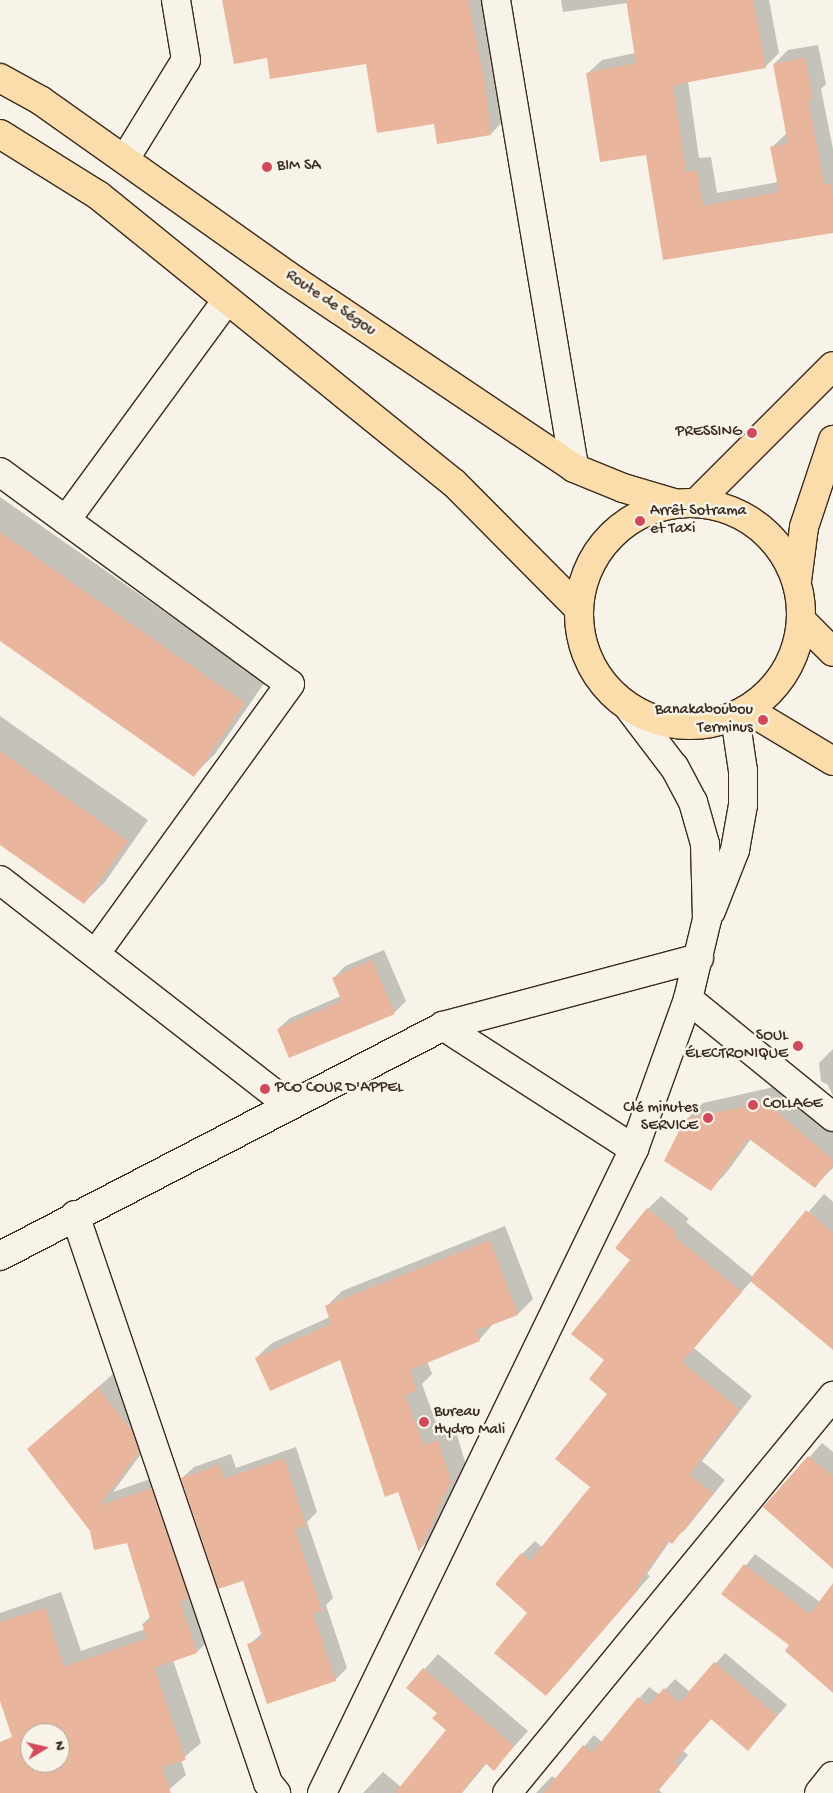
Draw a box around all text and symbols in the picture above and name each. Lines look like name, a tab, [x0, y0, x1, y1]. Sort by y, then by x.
place label: BIM SA	[277, 157, 321, 177]
marker: BIM SA	[261, 161, 273, 173]
street label: Route de Ségou	[281, 267, 379, 341]
place label: PRESSING	[676, 423, 742, 443]
marker: PRESSING	[746, 427, 758, 439]
place label: Arrêt Sotrama et Taxi	[650, 502, 746, 540]
marker: Arrêt Sotrama et Taxi	[634, 515, 646, 527]
place label: Banakaboubou Terminus	[655, 701, 753, 739]
marker: Banakaboubou Terminus	[757, 714, 769, 726]
place label: SOUL ÉLECTRONIQUE	[685, 1027, 788, 1065]
marker: SOUL ÉLECTRONIQUE	[792, 1040, 804, 1052]
place label: PCO COUR D'APPEL	[275, 1079, 403, 1099]
marker: PCO COUR D'APPEL	[259, 1083, 271, 1095]
place label: COLLAGE	[763, 1095, 823, 1115]
place label: Clé minutes SERVICE	[623, 1099, 698, 1137]
marker: COLLAGE	[747, 1099, 759, 1111]
marker: Clé minutes SERVICE	[702, 1112, 714, 1124]
place label: Bureau Hydro Mali	[434, 1403, 505, 1441]
marker: Bureau Hydro Mali	[418, 1416, 430, 1428]
north arrow	[20, 1723, 70, 1773]
text: N	[50, 1740, 68, 1752]

